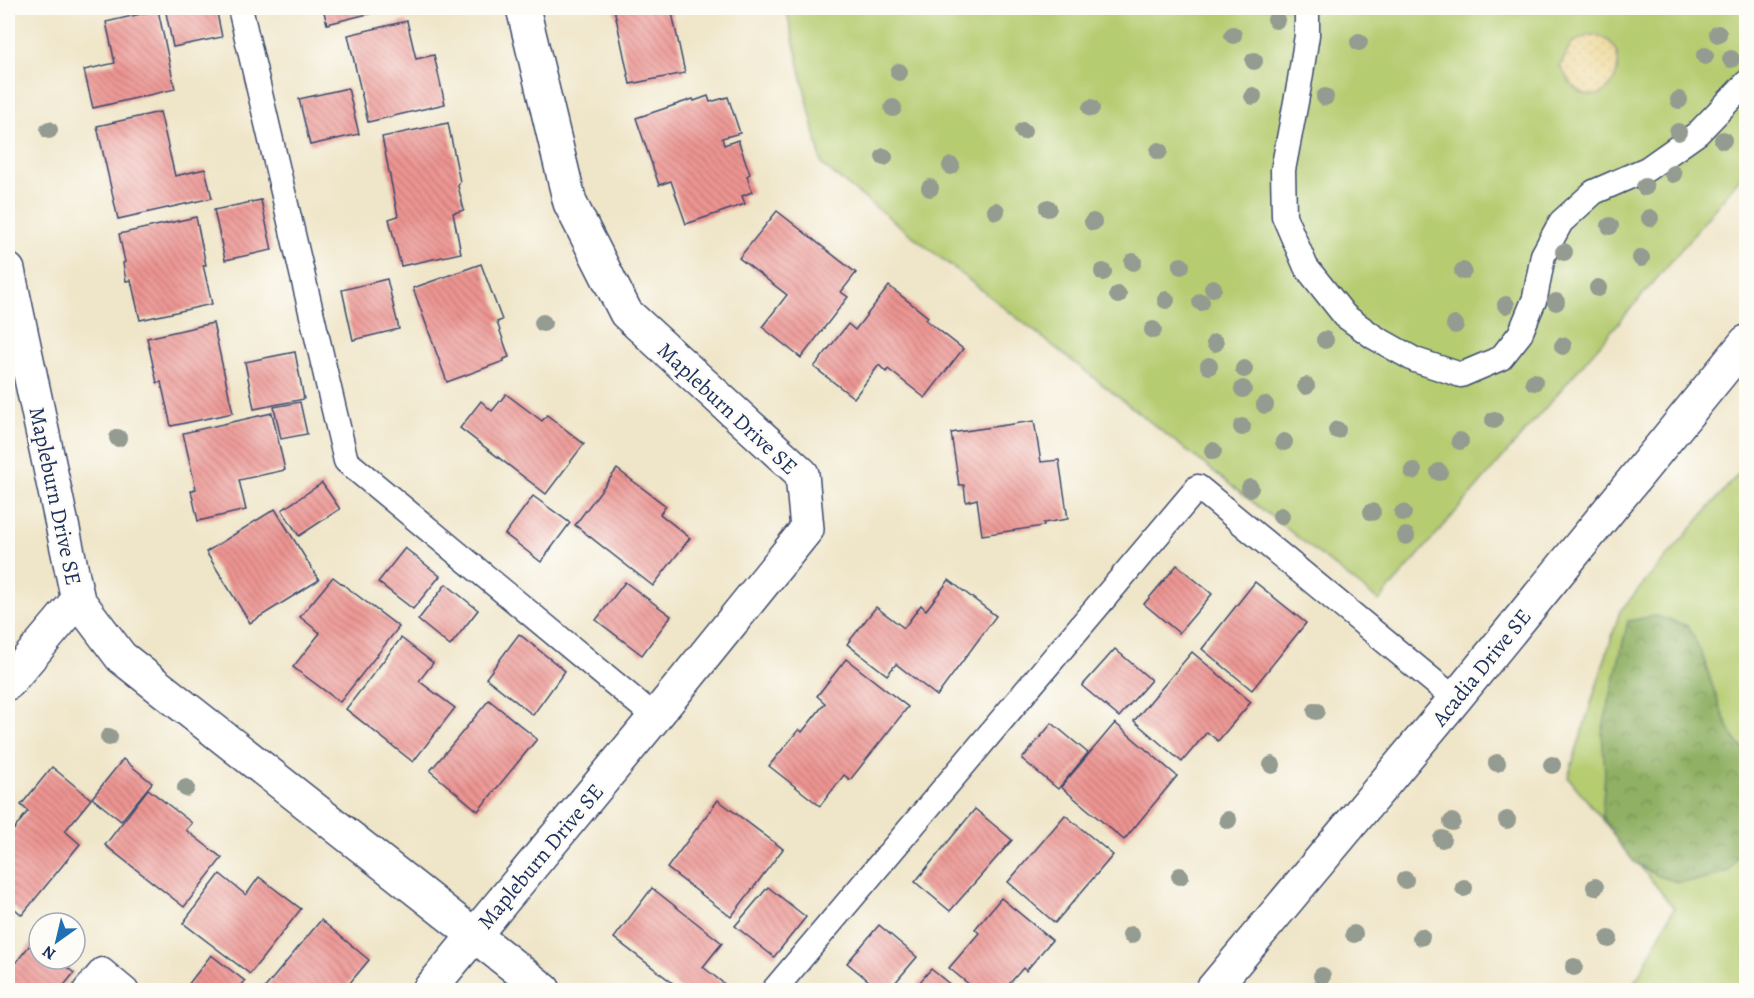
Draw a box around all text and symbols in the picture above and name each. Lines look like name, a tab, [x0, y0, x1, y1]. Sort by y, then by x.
street label: Mapleburn Drive SE	[651, 336, 804, 482]
street label: Mapleburn Drive SE	[21, 404, 89, 588]
street label: Acadia Drive SE	[1425, 603, 1538, 733]
street label: Mapleburn Drive SE	[471, 777, 611, 936]
north arrow	[27, 911, 87, 971]
text: N	[38, 940, 60, 965]

